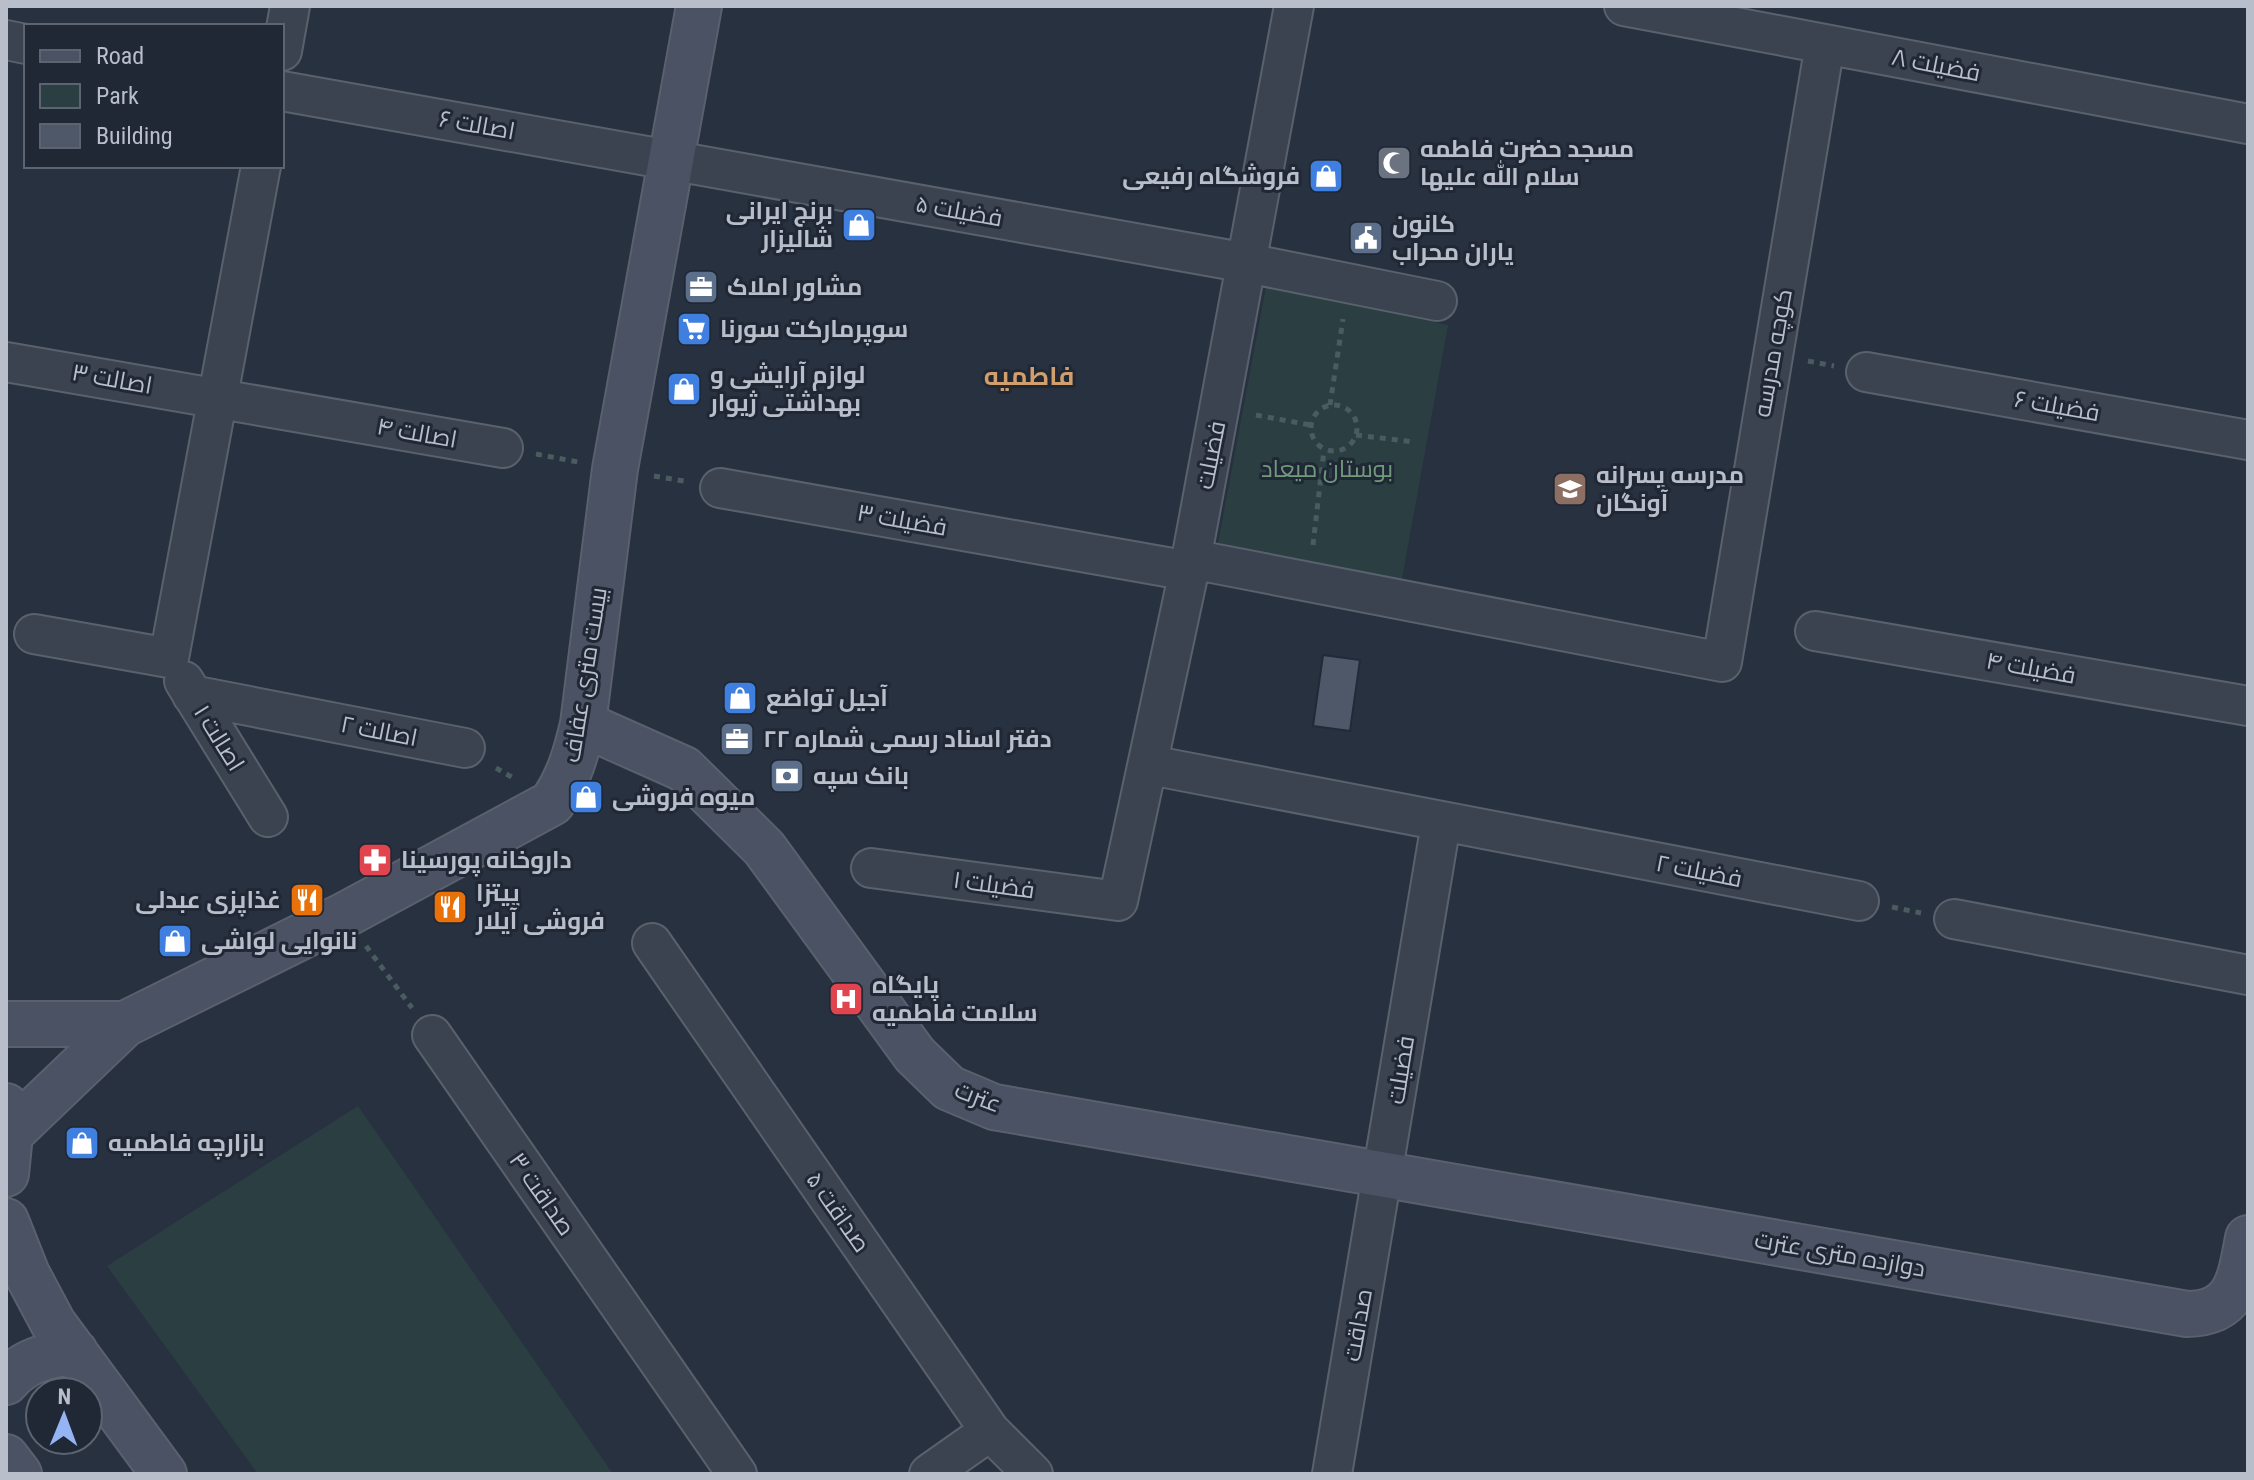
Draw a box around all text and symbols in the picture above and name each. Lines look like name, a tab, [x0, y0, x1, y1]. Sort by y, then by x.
legend	[24, 24, 284, 168]
text: Road	[96, 42, 144, 70]
street label: فضیلت ۸	[1889, 43, 1983, 87]
text: Park	[96, 82, 139, 110]
street label: اصالت ۶	[437, 105, 517, 145]
text: Building	[96, 122, 173, 150]
place label: مسجد حضرت فاطمه سلام الله علیها	[1420, 135, 1634, 193]
mosque icon: مسجد حضرت فاطمه سلام الله علیها	[1375, 144, 1413, 182]
shop icon: فروشگاه رفیعی	[1307, 157, 1345, 195]
place label: فروشگاه رفیعی	[1122, 162, 1300, 190]
street label: فضیلت ۵	[913, 190, 1005, 232]
place label: برنج ایرانی شالیزار	[726, 197, 833, 253]
shop icon: برنج ایرانی شالیزار	[840, 206, 878, 244]
place label: کانون یاران محراب	[1392, 210, 1514, 266]
public building icon: کانون یاران محراب	[1347, 219, 1385, 257]
office icon: مشاور املاک	[682, 268, 720, 306]
place label: مشاور املاک	[727, 273, 862, 301]
street label: کوچه مدرسه	[1748, 287, 1800, 420]
supermarket icon: سوپرمارکت سورنا	[675, 310, 713, 348]
place label: سوپرمارکت سورنا	[720, 315, 908, 346]
street label: اصالت ۳	[70, 358, 154, 400]
place label: لوازم آرایشی و بهداشتی ژیوار	[709, 361, 865, 417]
district label: فاطمیه	[984, 361, 1074, 391]
shop icon: لوازم آرایشی و بهداشتی ژیوار	[665, 370, 703, 408]
street label: فضیلت ۶	[2012, 385, 2102, 427]
street label: اصالت ۴	[375, 412, 459, 454]
street label: فضیلت	[1191, 418, 1231, 492]
park label: بوستان میعاد	[1261, 455, 1393, 483]
place label: مدرسه پسرانه آونگان	[1596, 461, 1744, 517]
school or university icon: مدرسه پسرانه آونگان	[1551, 470, 1589, 508]
street label: فضیلت ۳	[855, 498, 949, 542]
street label: بیست متری عفاف	[557, 585, 613, 765]
street label: فضیلت ۴	[1984, 646, 2078, 690]
shop icon: آجیل تواضع	[721, 679, 759, 717]
place label: آجیل تواضع	[766, 684, 888, 714]
street label: اصالت ۱	[188, 700, 250, 776]
street label: اصالت ۲	[338, 710, 420, 752]
office icon: دفتر اسناد رسمی شماره ۲۲	[718, 720, 756, 758]
place label: دفتر اسناد رسمی شماره ۲۲	[763, 725, 1052, 753]
bank icon: بانک سپه	[768, 757, 806, 795]
place label: بانک سپه	[813, 762, 909, 792]
shop icon: میوه فروشی	[567, 778, 605, 816]
place label: میوه فروشی	[612, 783, 755, 811]
pharmacy icon: داروخانه پورسینا	[356, 841, 394, 879]
place label: داروخانه پورسینا	[401, 846, 572, 877]
street label: فضیلت ۲	[1654, 849, 1744, 893]
street label: فضیلت ۱	[951, 865, 1037, 905]
place label: پیتزا فروشی آیلار	[475, 879, 605, 935]
restaurant icon: غذاپزی عبدلی	[288, 881, 326, 919]
place label: غذاپزی عبدلی	[135, 886, 281, 917]
restaurant icon: پیتزا فروشی آیلار	[431, 888, 469, 926]
shop icon: نانوایی لواشی	[156, 922, 194, 960]
place label: نانوایی لواشی	[201, 927, 357, 955]
place label: پایگاه سلامت فاطمیه	[872, 971, 1037, 1027]
hospital icon: پایگاه سلامت فاطمیه	[827, 980, 865, 1018]
street label: فضیلت	[1382, 1034, 1420, 1106]
street label: عترت	[951, 1075, 1005, 1119]
shop icon: بازارچه فاطمیه	[63, 1124, 101, 1162]
place label: بازارچه فاطمیه	[108, 1129, 265, 1160]
street label: صداقت ۳	[503, 1147, 581, 1241]
street label: صداقت ۵	[800, 1166, 876, 1258]
street label: دوازده متری عترت	[1753, 1225, 1927, 1283]
street label: صداقت	[1338, 1287, 1378, 1363]
north arrow	[24, 1376, 104, 1456]
text: N	[57, 1384, 71, 1409]

